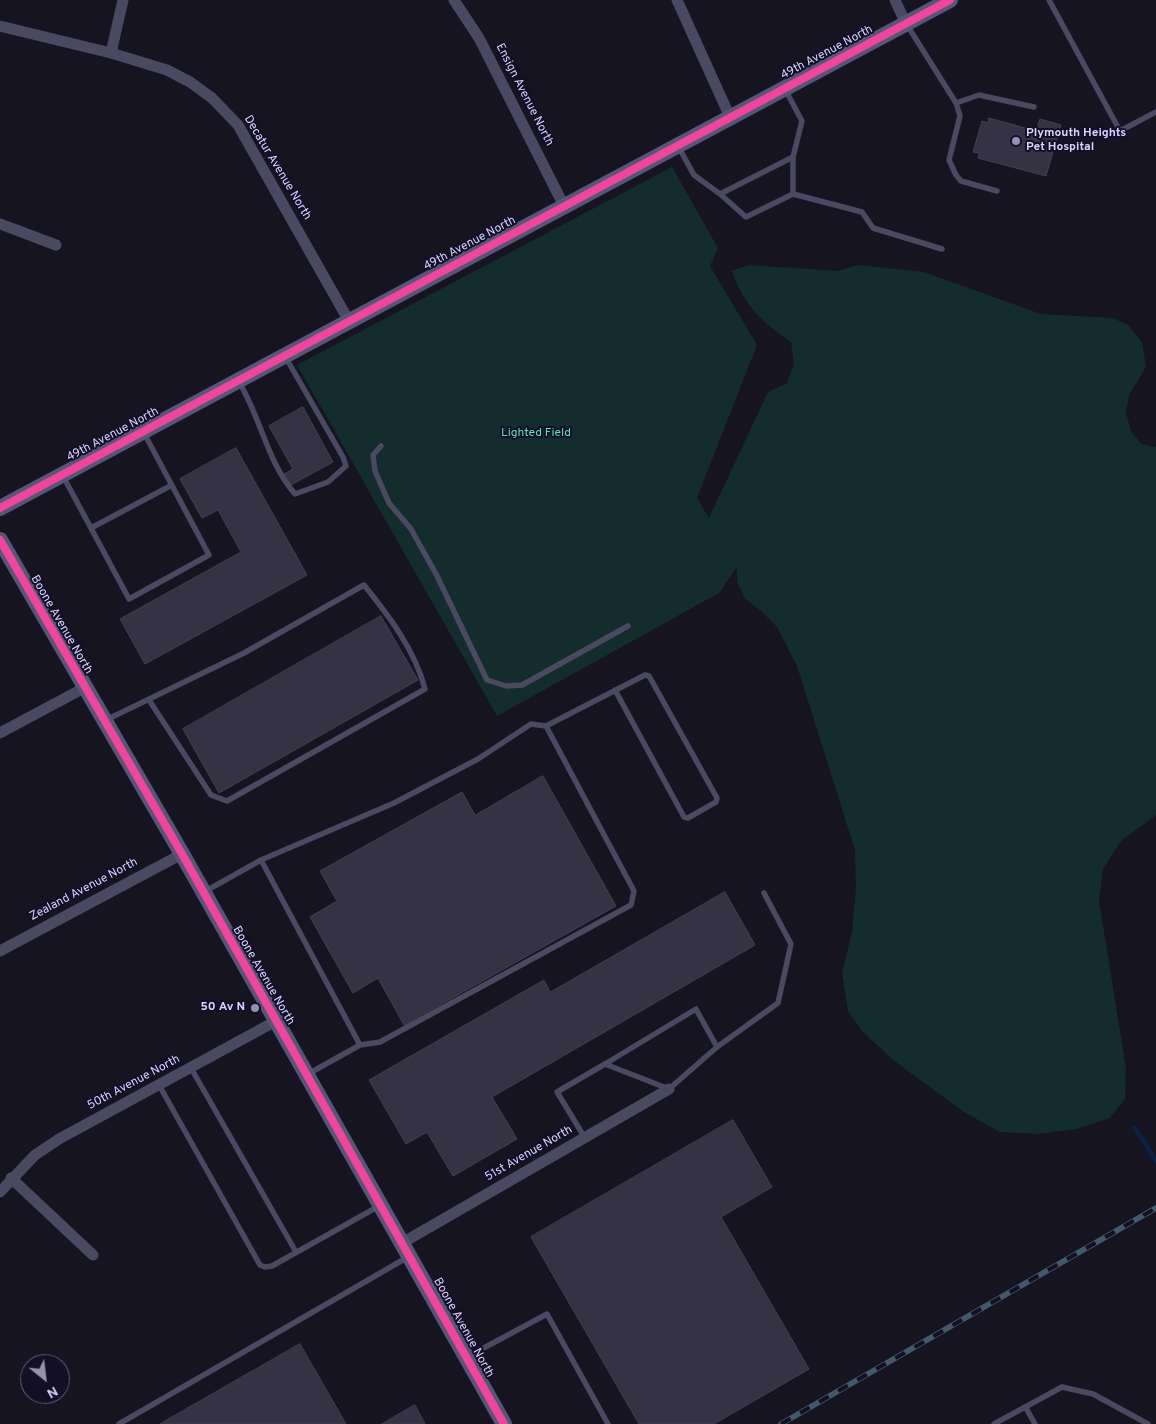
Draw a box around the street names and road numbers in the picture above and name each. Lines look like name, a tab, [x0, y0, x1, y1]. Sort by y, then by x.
street label: 49th Avenue North	[778, 23, 876, 83]
street label: Ensign Avenue North	[492, 41, 556, 149]
street label: Decatur Avenue North	[240, 113, 314, 223]
street label: 49th Avenue North	[421, 214, 519, 274]
street label: 49th Avenue North	[64, 405, 162, 465]
street label: Boone Avenue North	[27, 573, 95, 677]
street label: Zealand Avenue North	[27, 855, 141, 925]
street label: Boone Avenue North	[229, 924, 297, 1028]
street label: 50th Avenue North	[85, 1052, 183, 1114]
street label: 51st Avenue North	[483, 1123, 575, 1185]
street label: Boone Avenue North	[430, 1276, 496, 1380]

